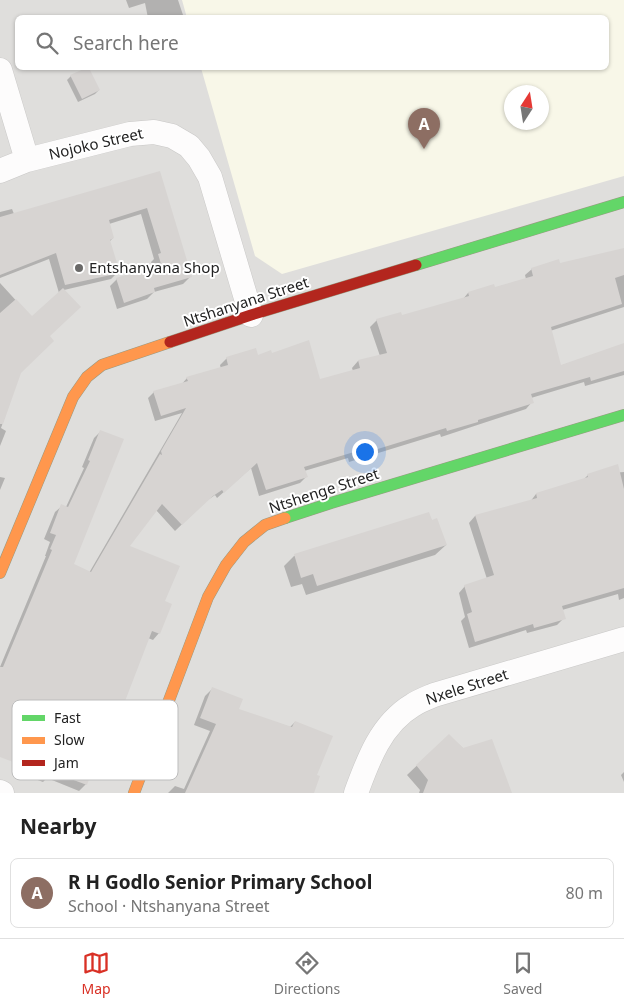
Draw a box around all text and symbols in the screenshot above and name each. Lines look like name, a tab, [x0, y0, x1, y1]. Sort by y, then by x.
search box	[15, 15, 609, 70]
icon: search	[33, 29, 61, 57]
text: Search here	[73, 30, 179, 56]
north arrow	[504, 85, 549, 130]
pin: A	[408, 108, 440, 149]
street label: Nojoko Street	[47, 122, 145, 164]
place label: Entshanyana Shop	[89, 257, 220, 277]
marker: Entshanyana Shop	[73, 262, 85, 274]
street label: Ntshanyana Street	[181, 271, 311, 331]
your location	[352, 439, 378, 465]
street label: Ntshenge Street	[266, 463, 382, 517]
street label: Nxele Street	[423, 663, 511, 709]
legend	[12, 700, 178, 780]
text: Fast	[54, 708, 81, 727]
text: Slow	[54, 730, 85, 749]
text: Jam	[52, 753, 79, 772]
text: Nearby	[20, 812, 96, 840]
text: R H Godlo Senior Primary School	[68, 869, 372, 895]
text: A	[31, 882, 43, 904]
text: 80 m	[566, 882, 603, 904]
text: School · Ntshanyana Street	[68, 895, 270, 917]
tab: Map	[82, 949, 111, 998]
tab: Directions	[274, 949, 340, 998]
tab: Saved	[503, 949, 542, 998]

